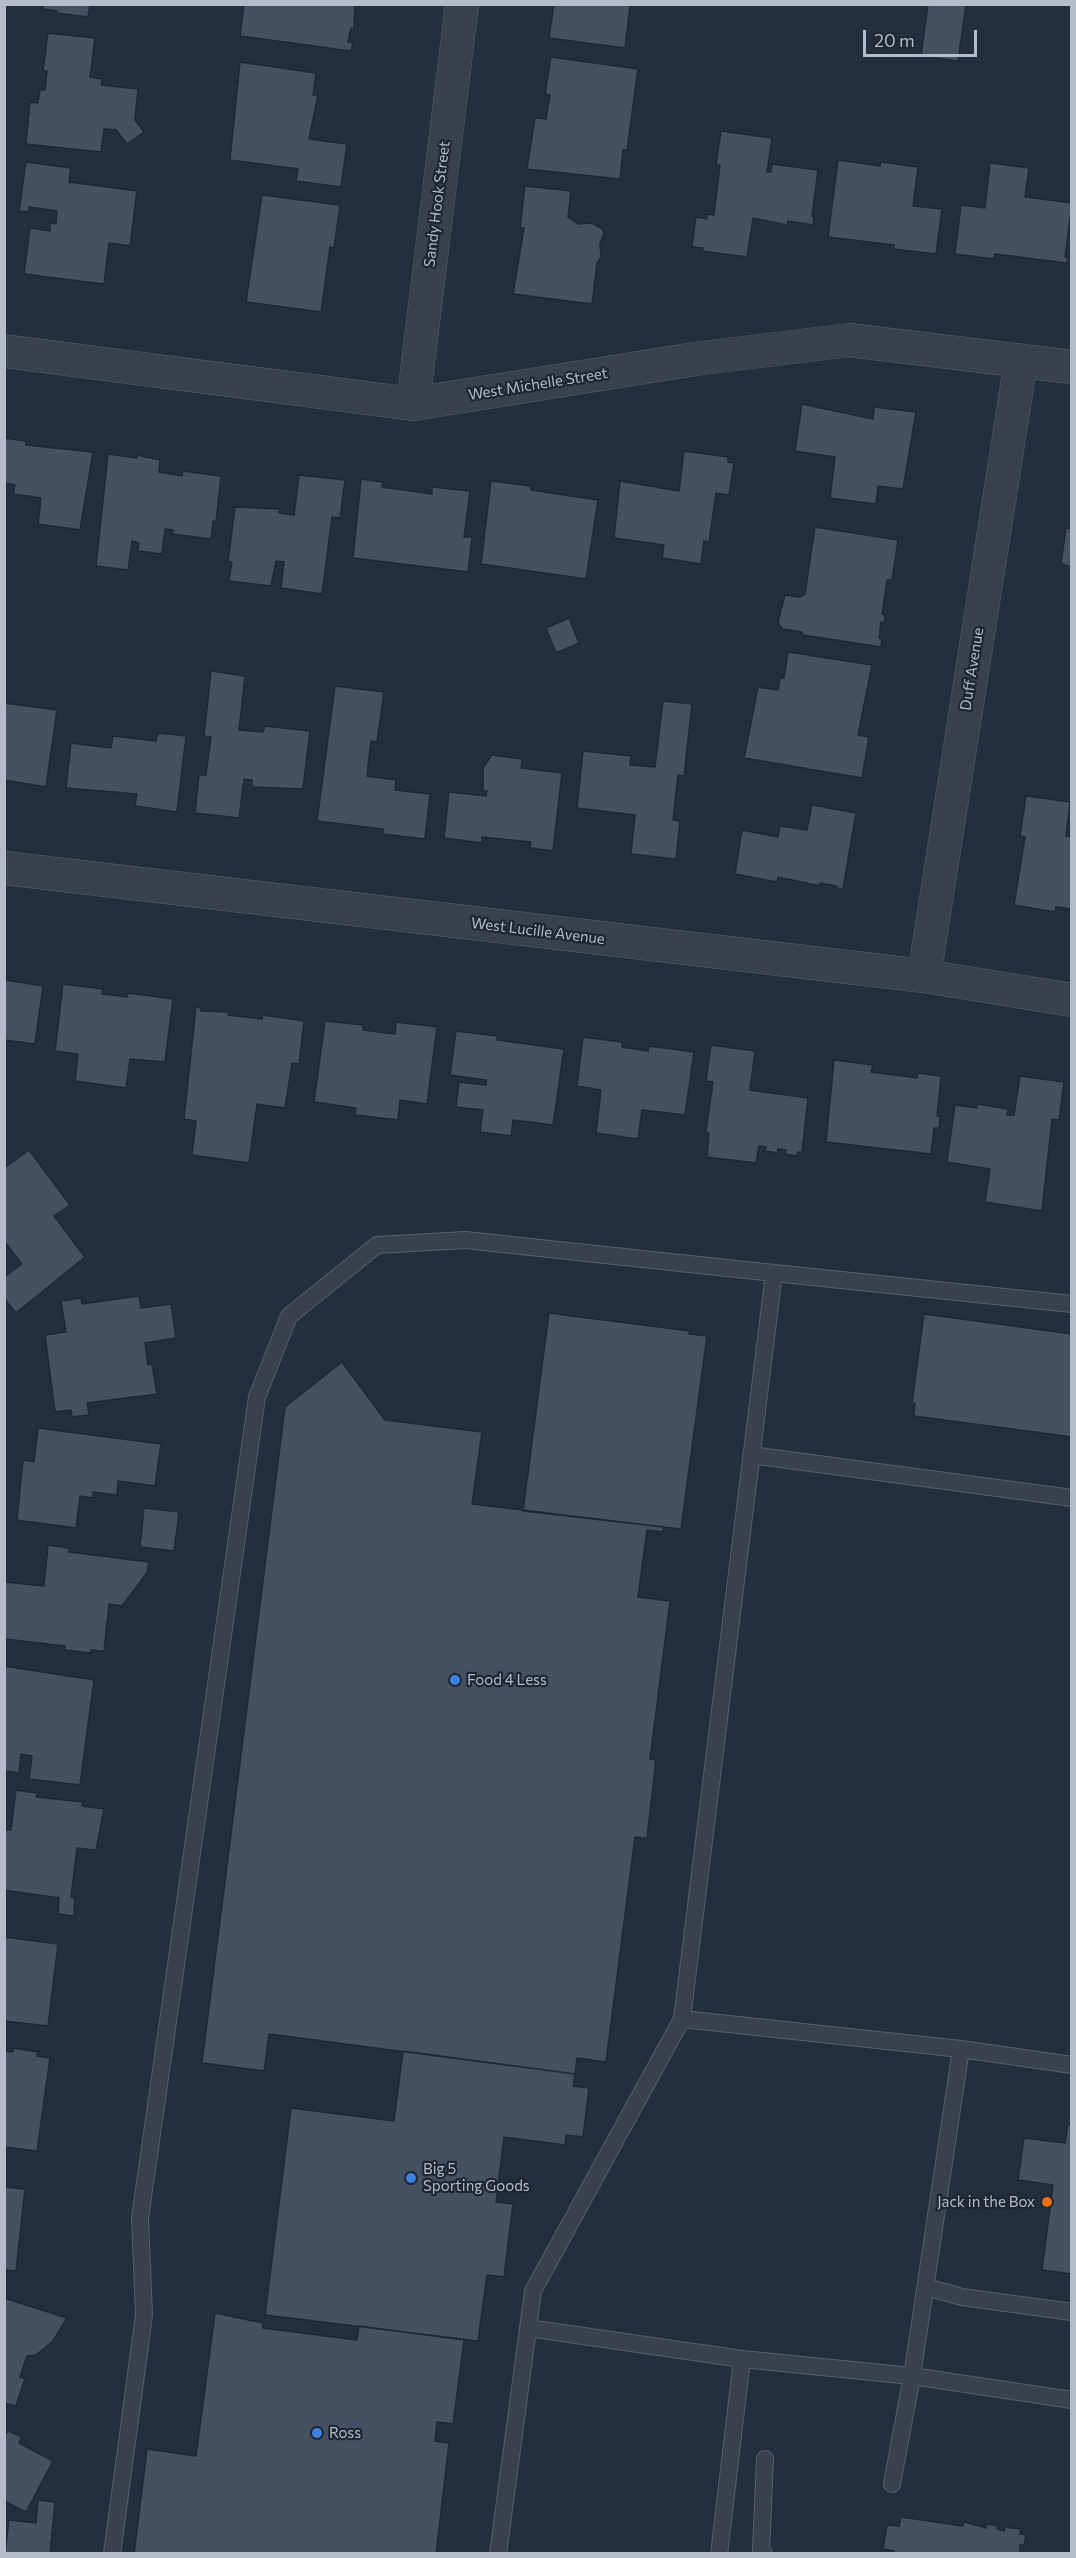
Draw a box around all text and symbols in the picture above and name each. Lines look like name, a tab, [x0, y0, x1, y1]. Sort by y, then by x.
scale bar	[866, 18, 980, 56]
text: 20 m	[874, 29, 915, 51]
street label: Sandy Hook Street	[420, 140, 454, 268]
street label: West Michelle Street	[467, 364, 609, 404]
street label: Duff Avenue	[957, 626, 987, 712]
street label: West Lucille Avenue	[470, 914, 606, 948]
place label: Food 4 Less	[467, 1671, 547, 1689]
marker: Food 4 Less	[448, 1673, 462, 1687]
place label: Big 5 Sporting Goods	[423, 2160, 530, 2195]
marker: Big 5 Sporting Goods	[404, 2171, 418, 2185]
place label: Jack in the Box	[937, 2193, 1035, 2211]
marker: Jack in the Box	[1040, 2195, 1054, 2209]
place label: Ross	[329, 2424, 361, 2442]
marker: Ross	[310, 2426, 324, 2440]

